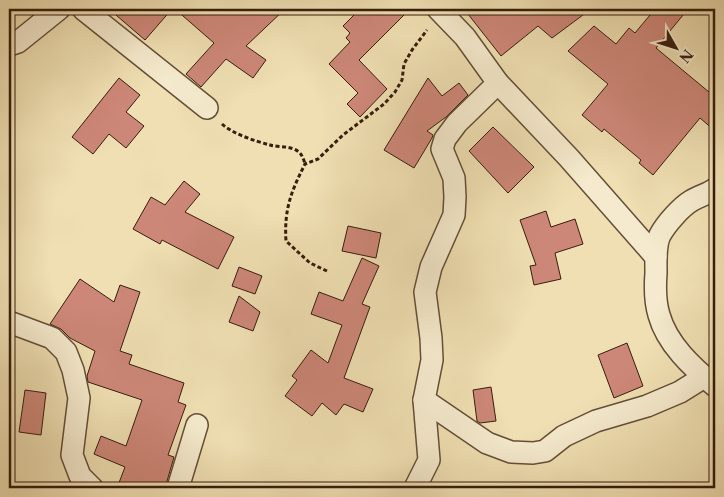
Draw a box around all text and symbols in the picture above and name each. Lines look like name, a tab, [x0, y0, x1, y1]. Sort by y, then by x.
north arrow	[652, 22, 702, 72]
text: N	[675, 46, 697, 67]

